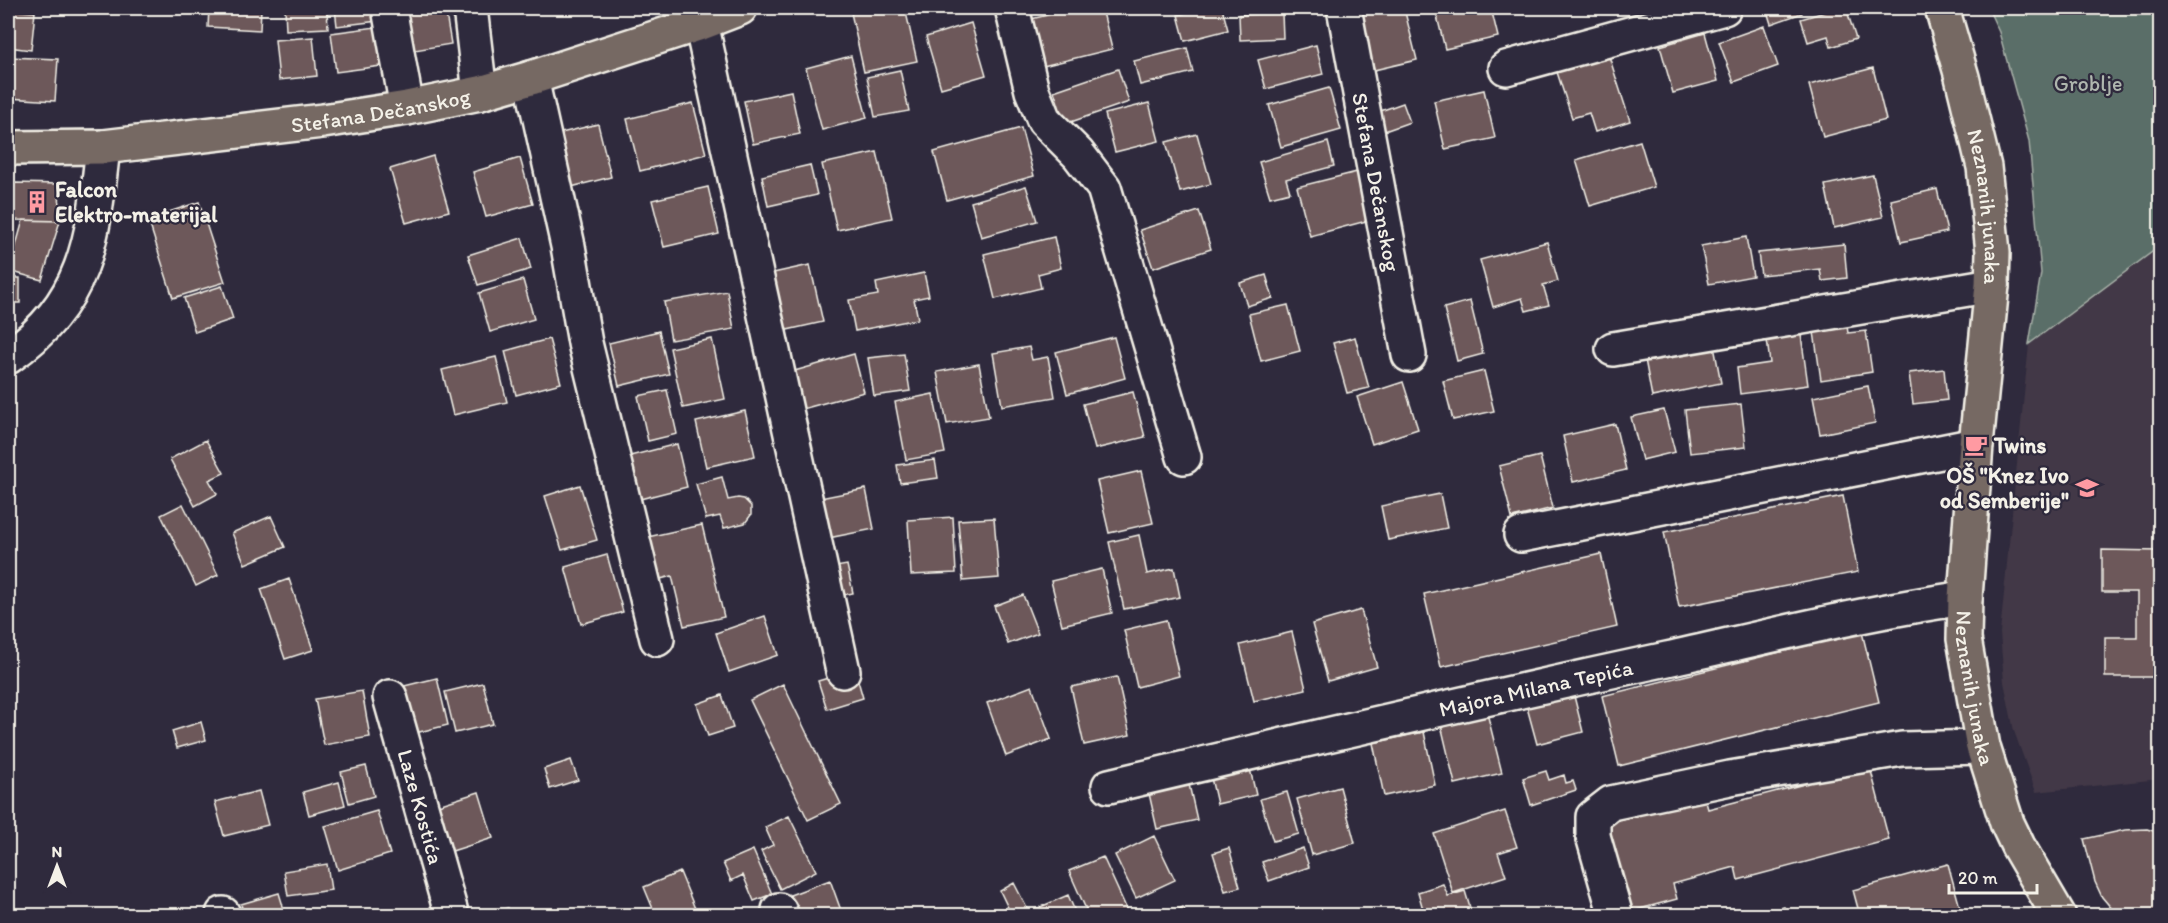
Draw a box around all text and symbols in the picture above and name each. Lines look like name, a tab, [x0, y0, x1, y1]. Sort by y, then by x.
park label: Groblje	[2054, 70, 2122, 97]
street label: Stefana Dečanskog	[289, 82, 473, 138]
street label: Stefana Dečanskog	[1347, 90, 1407, 274]
street label: Neznanih junaka	[1962, 126, 2007, 285]
place label: Falcon Elektro-materijal	[55, 176, 218, 228]
building icon: Falcon Elektro-materijal	[24, 189, 50, 215]
cafe icon: Twins	[1963, 432, 1989, 458]
place label: Twins	[1993, 432, 2047, 459]
place label: OŠ "Knez Ivo od Semberije"	[1940, 462, 2069, 514]
school or university icon: OŠ "Knez Ivo od Semberije"	[2074, 475, 2100, 501]
street label: Neznanih junaka	[1950, 610, 2002, 769]
street label: Majora Milana Tepića	[1436, 653, 1636, 722]
street label: Laze Kostića	[392, 746, 450, 867]
north arrow	[27, 836, 87, 896]
text: N	[52, 842, 62, 861]
scale bar	[1949, 857, 2038, 895]
text: 20 m	[1958, 867, 1998, 889]

